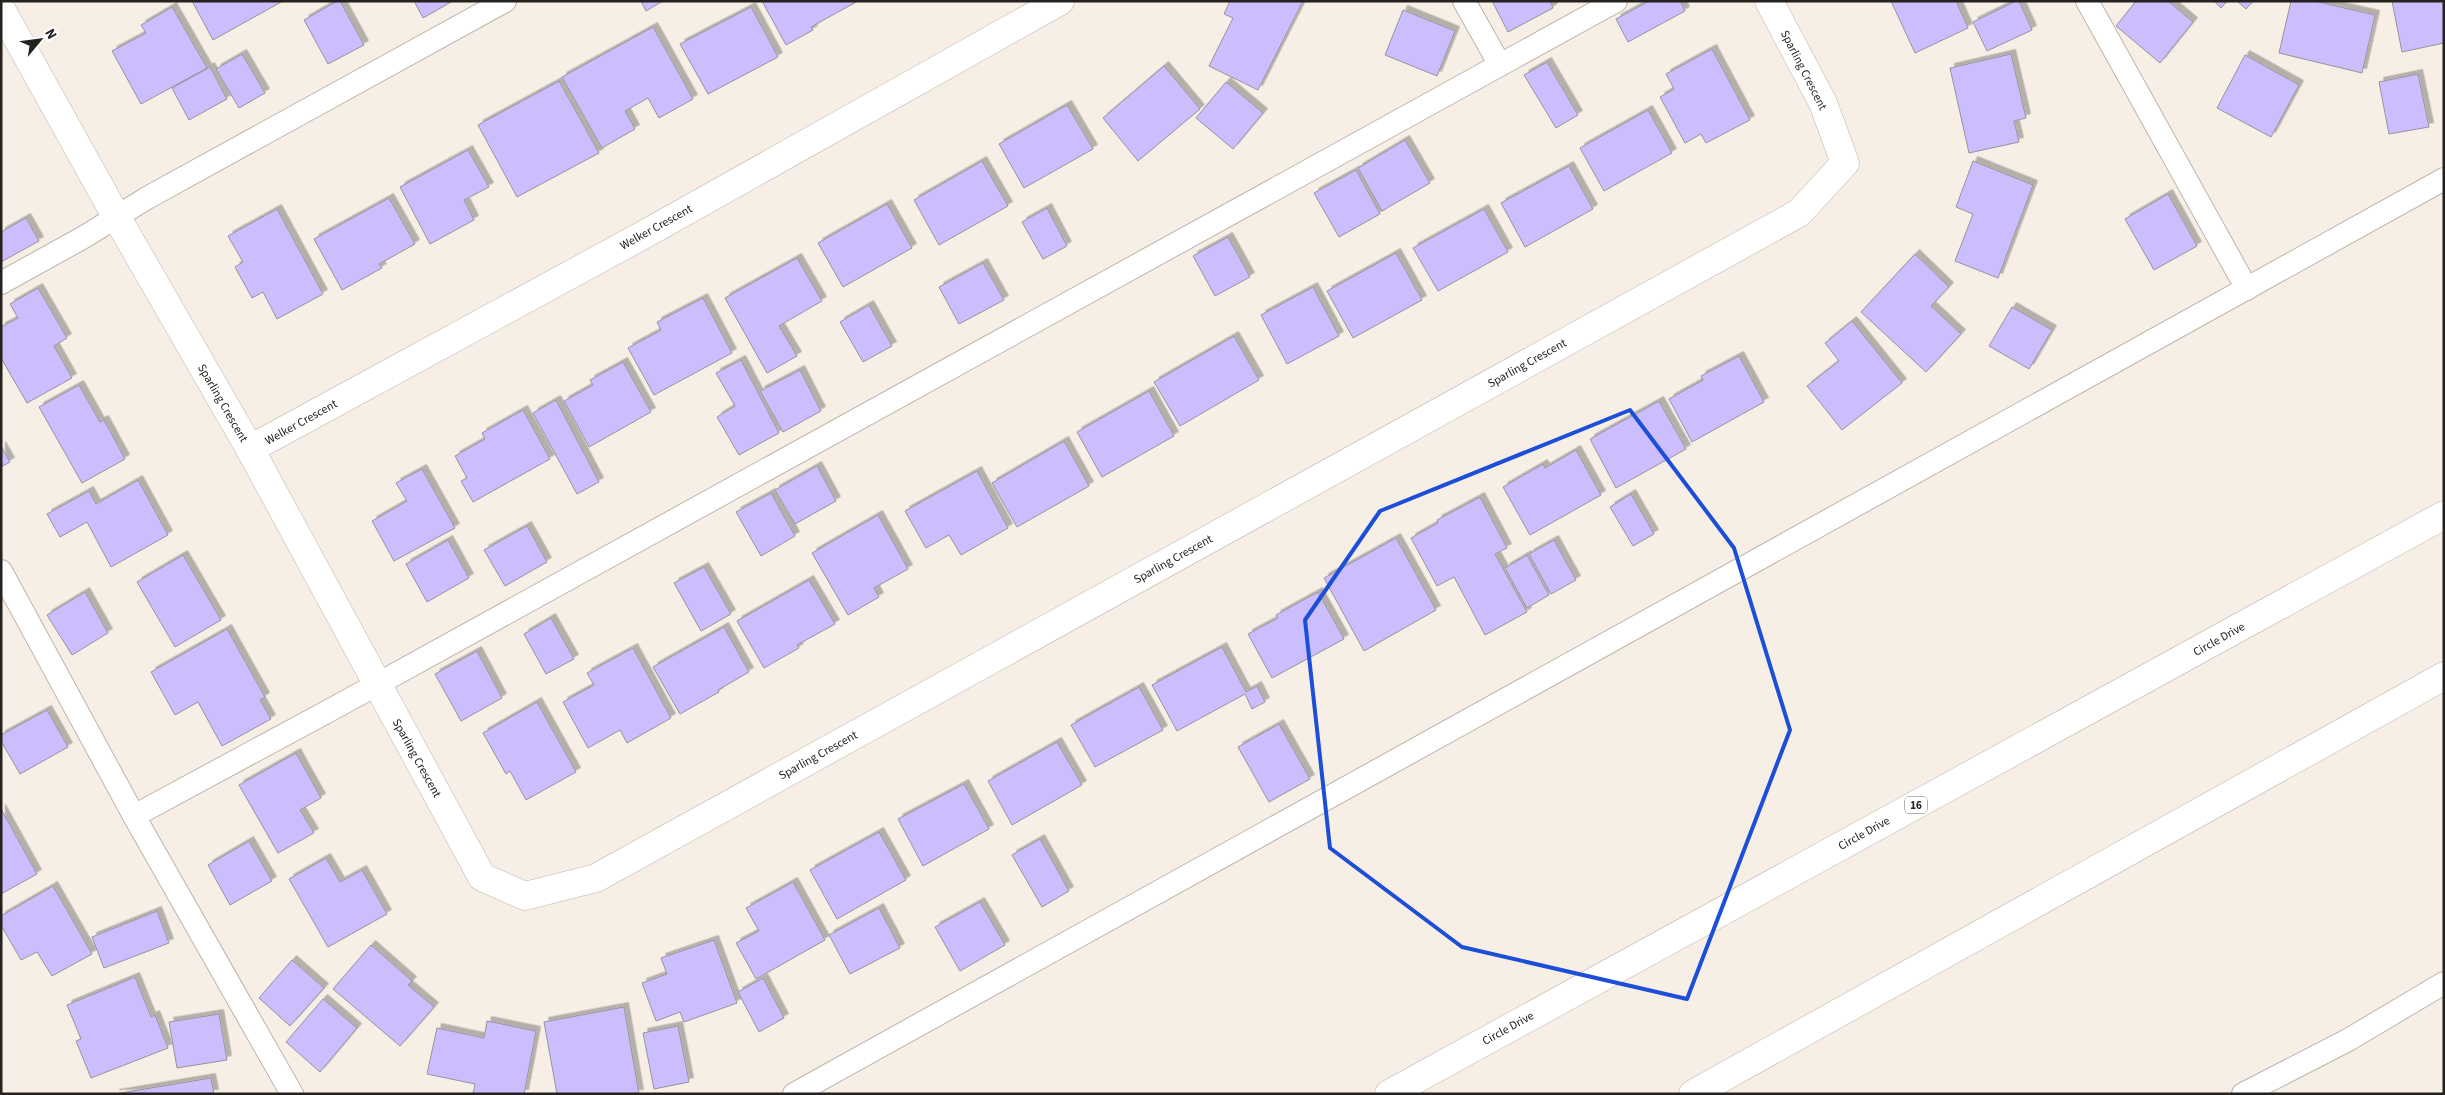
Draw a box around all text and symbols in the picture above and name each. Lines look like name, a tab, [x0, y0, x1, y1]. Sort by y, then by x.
north arrow	[15, 15, 65, 65]
text: N	[39, 25, 61, 43]
street label: Sparling Crescent	[1776, 27, 1831, 113]
street label: Welker Crescent	[617, 201, 696, 254]
street label: Sparling Crescent	[1485, 335, 1570, 392]
street label: Sparling Crescent	[193, 361, 252, 446]
street label: Welker Crescent	[262, 396, 341, 449]
street label: Sparling Crescent	[1131, 531, 1216, 588]
street label: Circle Drive	[2190, 618, 2248, 661]
street label: Sparling Crescent	[388, 716, 445, 801]
street label: Sparling Crescent	[776, 727, 861, 784]
road number: 16	[1905, 796, 1927, 814]
street label: Circle Drive	[1835, 812, 1893, 855]
street label: Circle Drive	[1479, 1007, 1537, 1050]

